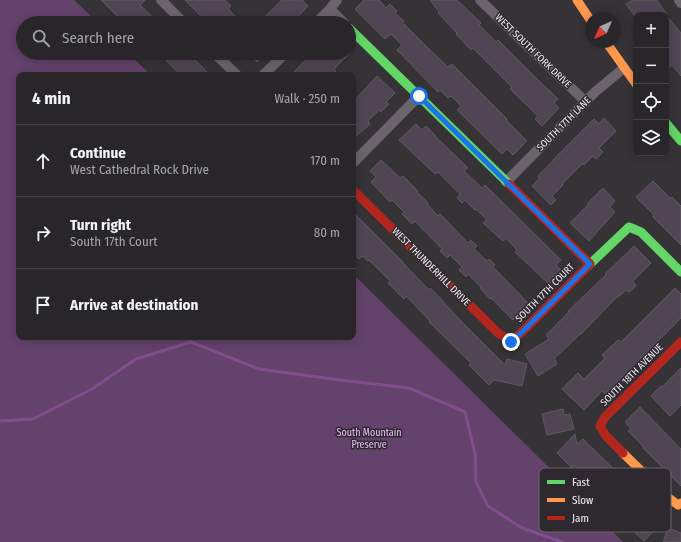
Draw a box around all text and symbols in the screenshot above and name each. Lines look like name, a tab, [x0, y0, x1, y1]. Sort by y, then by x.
street label: WEST SOUTH FORK DRIVE	[492, 12, 574, 91]
north arrow	[585, 12, 621, 48]
map controls	[633, 12, 669, 156]
button: +	[633, 12, 669, 48]
search box	[16, 16, 356, 60]
icon: search	[30, 27, 52, 49]
text: Search here	[62, 29, 134, 47]
button: −	[633, 48, 669, 84]
button: locate	[633, 84, 669, 120]
route start	[410, 87, 428, 105]
text: 4 min	[32, 88, 71, 109]
text: Walk · 250 m	[275, 91, 340, 106]
street label: SOUTH 17TH LANE	[534, 94, 594, 154]
button: layers	[633, 120, 669, 156]
text: Continue	[70, 144, 126, 162]
icon: ahead	[32, 150, 54, 172]
text: 170 m	[310, 153, 340, 168]
text: West Cathedral Rock Drive	[70, 162, 209, 177]
text: Turn right	[70, 216, 131, 234]
icon: right	[32, 222, 54, 244]
text: 80 m	[314, 225, 340, 240]
street label: WEST THUNDERHILL DRIVE	[389, 225, 473, 309]
text: South 17th Court	[70, 234, 158, 249]
street label: SOUTH 17TH COURT	[513, 261, 577, 325]
icon: arrive	[32, 294, 54, 316]
text: Arrive at destination	[70, 296, 198, 314]
route end	[502, 333, 520, 351]
street label: SOUTH 18TH AVENUE	[598, 341, 666, 409]
park label: South Mountain Preserve	[336, 427, 402, 451]
legend	[539, 468, 671, 532]
text: Fast	[572, 476, 590, 489]
text: Slow	[572, 494, 593, 507]
text: Jam	[572, 512, 589, 525]

